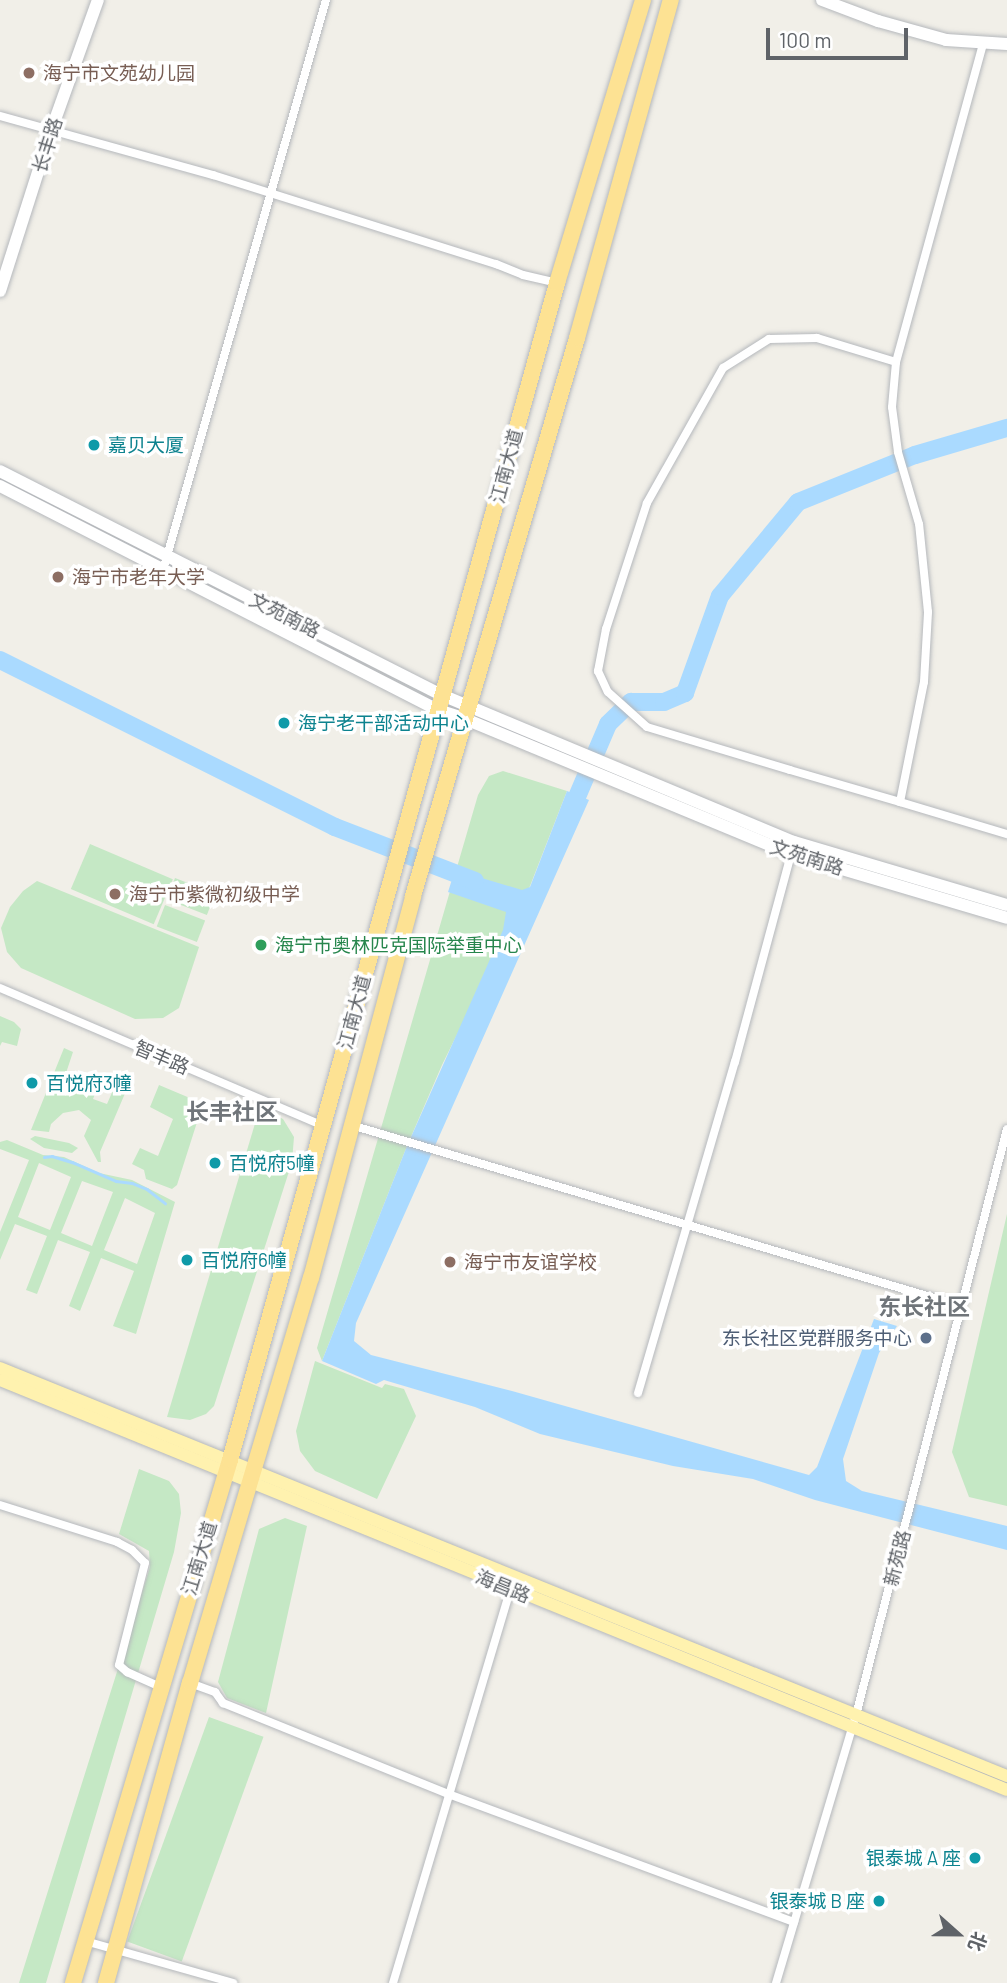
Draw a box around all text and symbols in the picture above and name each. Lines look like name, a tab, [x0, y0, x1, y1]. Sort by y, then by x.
scale bar	[769, 14, 911, 58]
text: 100 m	[779, 27, 832, 52]
place label: 海宁市文苑幼儿园	[43, 62, 195, 84]
marker: 海宁市文苑幼儿园	[21, 65, 37, 81]
street label: 长丰路	[27, 114, 67, 176]
street label: 江南大道	[485, 426, 527, 506]
place label: 嘉贝大厦	[108, 434, 184, 456]
marker: 嘉贝大厦	[86, 437, 102, 453]
place label: 海宁市老年大学	[72, 566, 205, 588]
marker: 海宁市老年大学	[50, 569, 66, 585]
street label: 文苑南路	[246, 588, 324, 642]
place label: 海宁老干部活动中心	[298, 712, 469, 734]
marker: 海宁老干部活动中心	[276, 715, 292, 731]
street label: 文苑南路	[767, 834, 847, 880]
place label: 海宁市紫微初级中学	[129, 883, 300, 905]
marker: 海宁市紫微初级中学	[107, 886, 123, 902]
place label: 海宁市奥林匹克国际举重中心	[275, 934, 522, 956]
marker: 海宁市奥林匹克国际举重中心	[253, 937, 269, 953]
street label: 江南大道	[333, 972, 375, 1052]
street label: 智丰路	[131, 1035, 193, 1079]
place label: 百悦府3幢	[46, 1072, 132, 1094]
marker: 百悦府3幢	[24, 1075, 40, 1091]
district label: 长丰社区	[186, 1097, 278, 1125]
place label: 百悦府5幢	[229, 1152, 315, 1174]
marker: 百悦府5幢	[207, 1155, 223, 1171]
place label: 百悦府6幢	[201, 1249, 287, 1271]
place label: 海宁市友谊学校	[464, 1251, 597, 1273]
marker: 百悦府6幢	[179, 1252, 195, 1268]
marker: 海宁市友谊学校	[442, 1254, 458, 1270]
district label: 东长社区	[878, 1292, 970, 1320]
place label: 东长社区党群服务中心	[722, 1327, 912, 1349]
marker: 东长社区党群服务中心	[918, 1330, 934, 1346]
street label: 江南大道	[177, 1518, 221, 1598]
street label: 新苑路	[879, 1528, 915, 1588]
street label: 海昌路	[472, 1565, 534, 1607]
place label: 银泰城 A 座	[866, 1847, 961, 1869]
marker: 银泰城 A 座	[967, 1850, 983, 1866]
place label: 银泰城 B 座	[769, 1890, 865, 1912]
marker: 银泰城 B 座	[871, 1893, 887, 1909]
north arrow	[923, 1899, 993, 1969]
text: 北	[964, 1929, 992, 1955]

